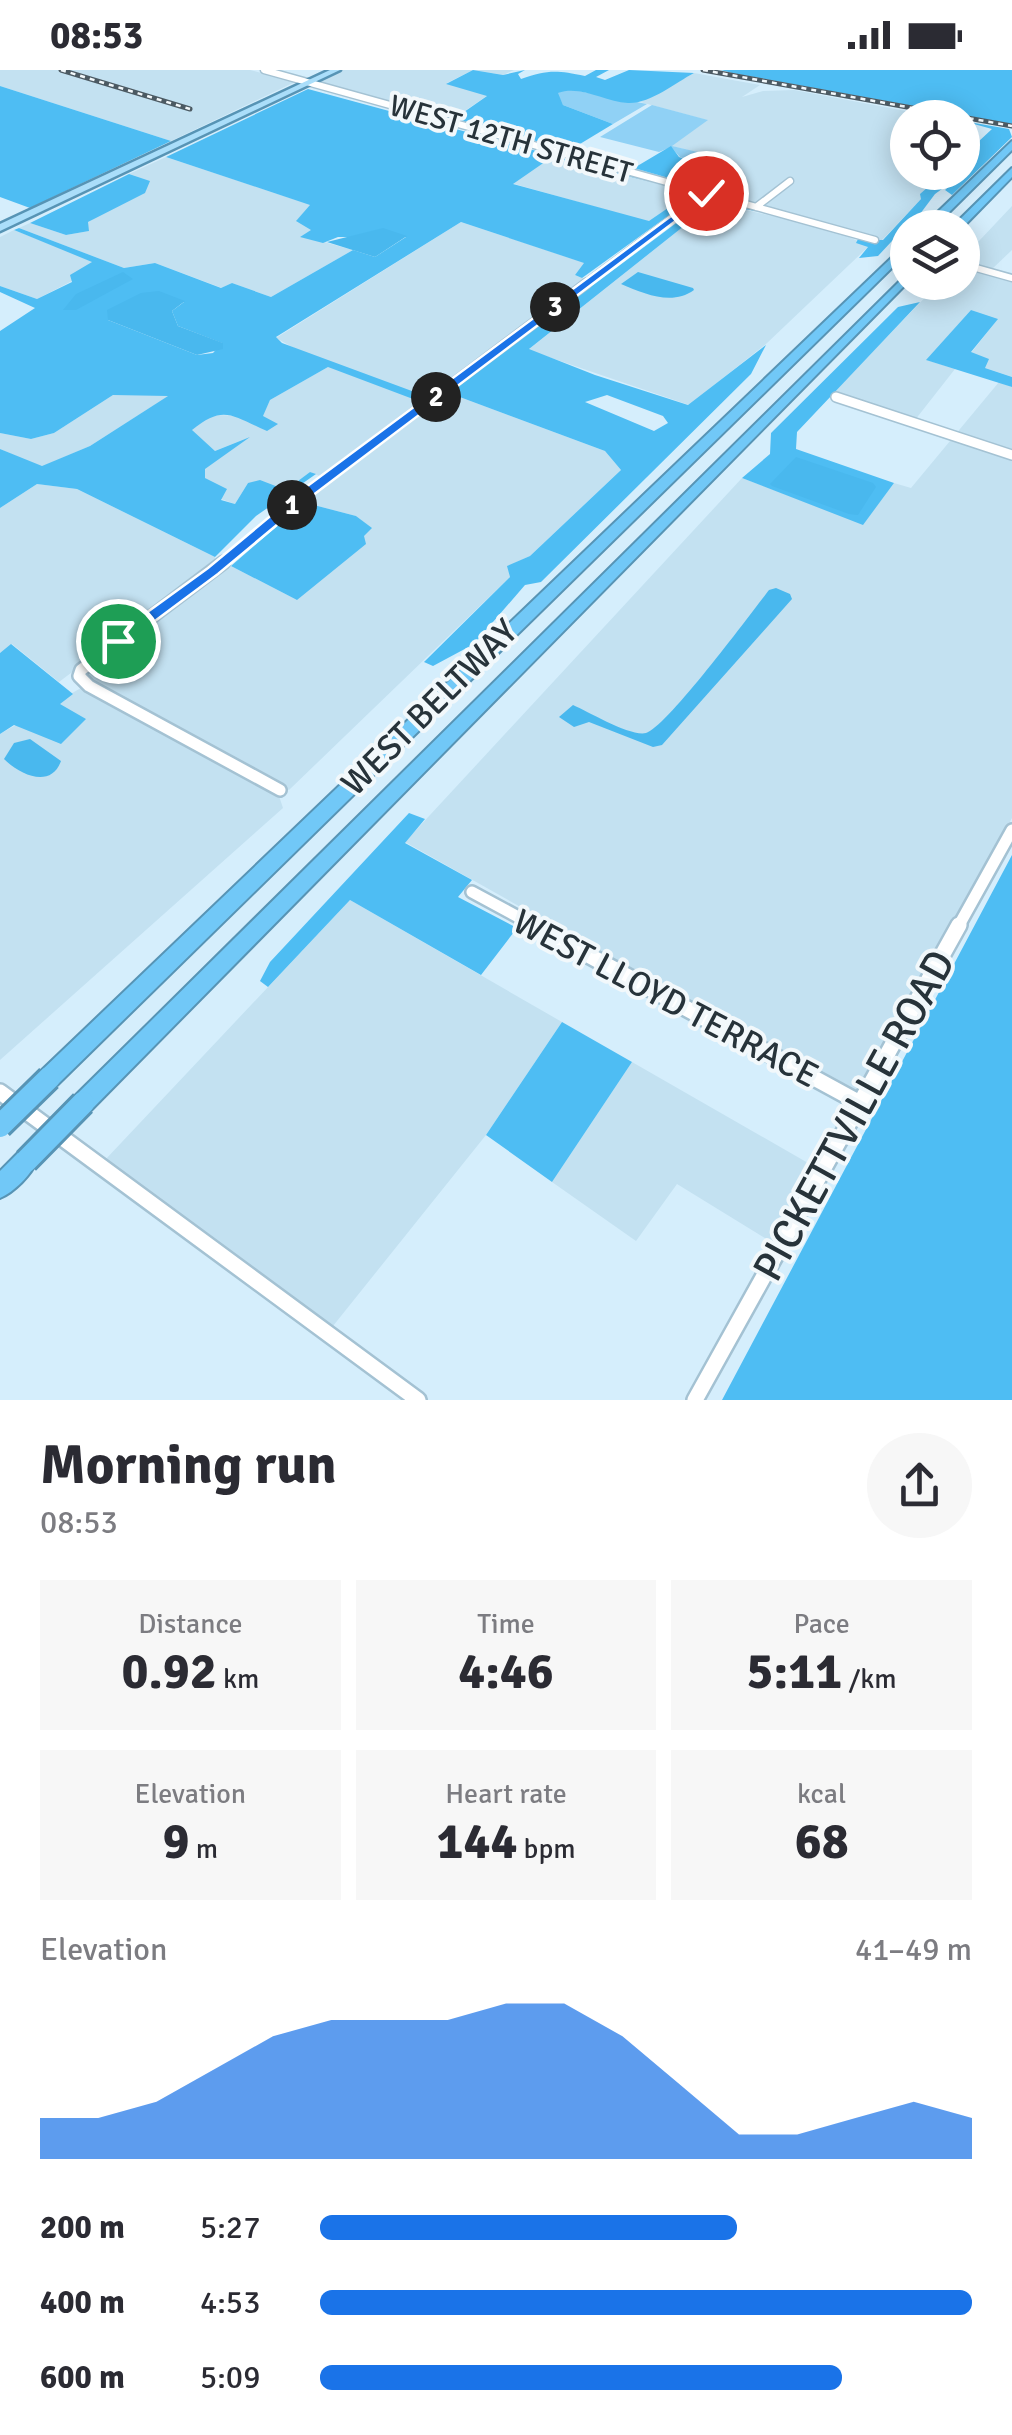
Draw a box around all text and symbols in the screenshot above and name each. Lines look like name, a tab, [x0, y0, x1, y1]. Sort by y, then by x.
text: 08:53	[50, 12, 143, 59]
street label: WEST 12TH STREET	[385, 87, 637, 192]
map controls	[890, 100, 980, 300]
button: locate	[890, 100, 980, 190]
pin	[664, 151, 749, 236]
icon: check	[679, 166, 734, 221]
button: layers	[890, 210, 980, 300]
pin: 3	[530, 282, 580, 332]
text: 3	[547, 290, 563, 324]
pin: 2	[411, 372, 461, 422]
text: 2	[428, 380, 444, 414]
pin: 1	[267, 480, 317, 530]
text: 1	[284, 488, 300, 522]
pin	[76, 599, 161, 684]
street label: WEST BELTWAY	[332, 610, 527, 804]
icon: arrive	[91, 614, 146, 669]
street label: WEST LLOYD TERRACE	[506, 900, 826, 1097]
street label: PICKETTVILLE ROAD	[742, 942, 966, 1290]
text: Morning run	[40, 1431, 337, 1499]
button: share	[867, 1433, 972, 1538]
text: 08:53	[40, 1503, 118, 1542]
text: Distance	[138, 1607, 242, 1641]
text: Time	[477, 1607, 535, 1641]
text: Pace	[793, 1607, 850, 1641]
text: 0.92	[121, 1641, 217, 1703]
text: 4:46	[458, 1641, 554, 1703]
text: 5:11	[747, 1641, 842, 1703]
text: km	[217, 1662, 259, 1696]
text: /km	[842, 1662, 897, 1696]
text: Elevation	[135, 1777, 246, 1811]
text: Heart rate	[445, 1777, 567, 1811]
text: kcal	[797, 1777, 846, 1811]
text: 9	[163, 1811, 190, 1873]
text: 144	[436, 1811, 517, 1873]
text: 68	[795, 1811, 849, 1873]
text: m	[190, 1832, 218, 1866]
text: bpm	[517, 1832, 576, 1866]
text: Elevation	[40, 1930, 167, 1969]
text: 41–49 m	[855, 1930, 972, 1969]
text: 200 m	[40, 2208, 125, 2247]
text: 5:27	[200, 2208, 260, 2247]
text: 400 m	[40, 2283, 125, 2322]
text: 4:53	[200, 2283, 260, 2322]
text: 600 m	[40, 2358, 125, 2397]
text: 5:09	[200, 2358, 260, 2397]

